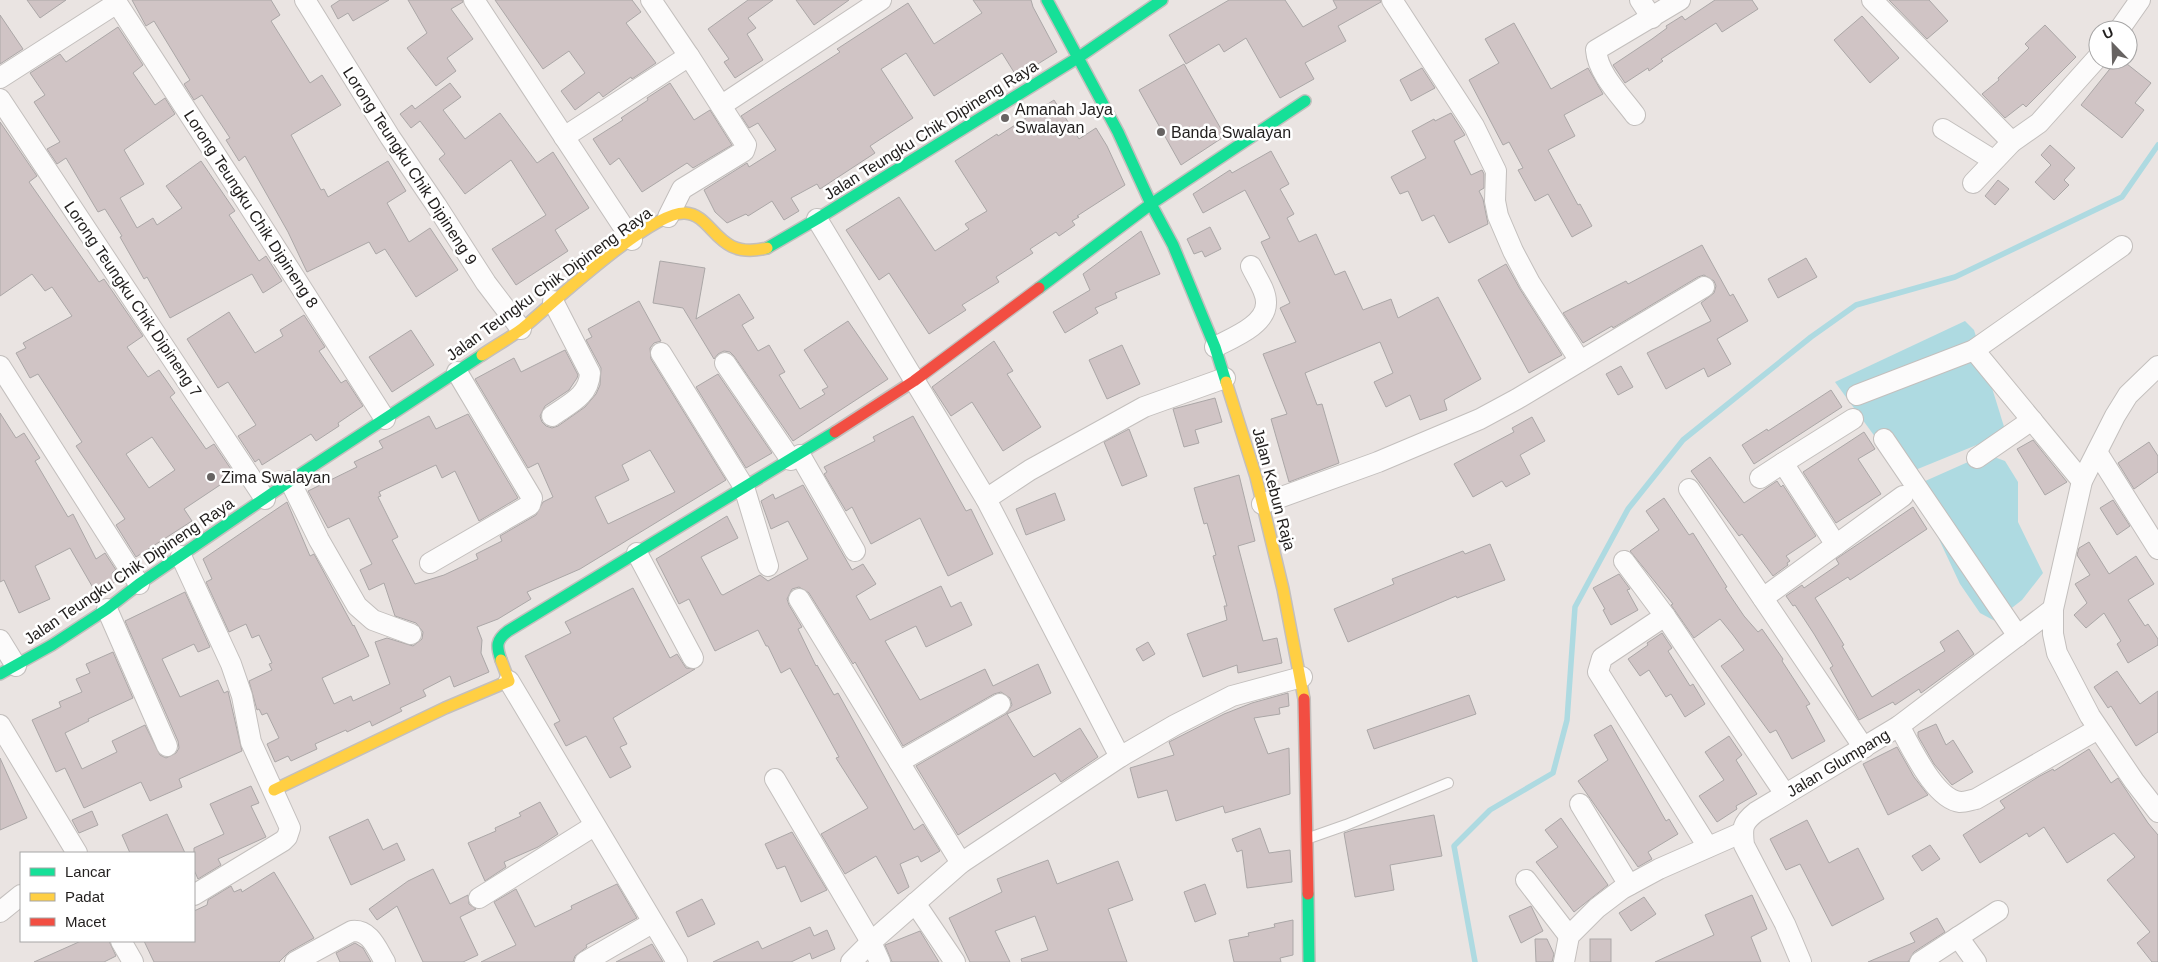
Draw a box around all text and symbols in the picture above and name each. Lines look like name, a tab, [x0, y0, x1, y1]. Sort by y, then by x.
north arrow	[2088, 20, 2138, 70]
text: U	[2100, 24, 2116, 42]
street label: Jalan Teungku Chik Dipineng Raya	[821, 57, 1041, 203]
street label: Lorong Teungku Chik Dipineng 9	[340, 64, 480, 268]
place label: Amanah Jaya Swalayan	[1015, 101, 1113, 136]
street label: Lorong Teungku Chik Dipineng 8	[181, 107, 321, 311]
marker: Amanah Jaya Swalayan	[999, 112, 1011, 124]
place label: Banda Swalayan	[1171, 124, 1291, 141]
marker: Banda Swalayan	[1155, 126, 1167, 138]
street label: Lorong Teungku Chik Dipineng 7	[61, 198, 205, 400]
street label: Jalan Teungku Chik Dipineng Raya	[443, 204, 655, 364]
street label: Jalan Kebun Raja	[1249, 426, 1299, 552]
place label: Zima Swalayan	[221, 469, 330, 486]
marker: Zima Swalayan	[205, 471, 217, 483]
street label: Jalan Teungku Chik Dipineng Raya	[21, 494, 237, 648]
street label: Jalan Glumpang	[1784, 726, 1892, 800]
legend	[20, 852, 195, 942]
text: Lancar	[65, 863, 111, 880]
text: Padat	[65, 888, 105, 905]
text: Macet	[65, 913, 107, 930]

